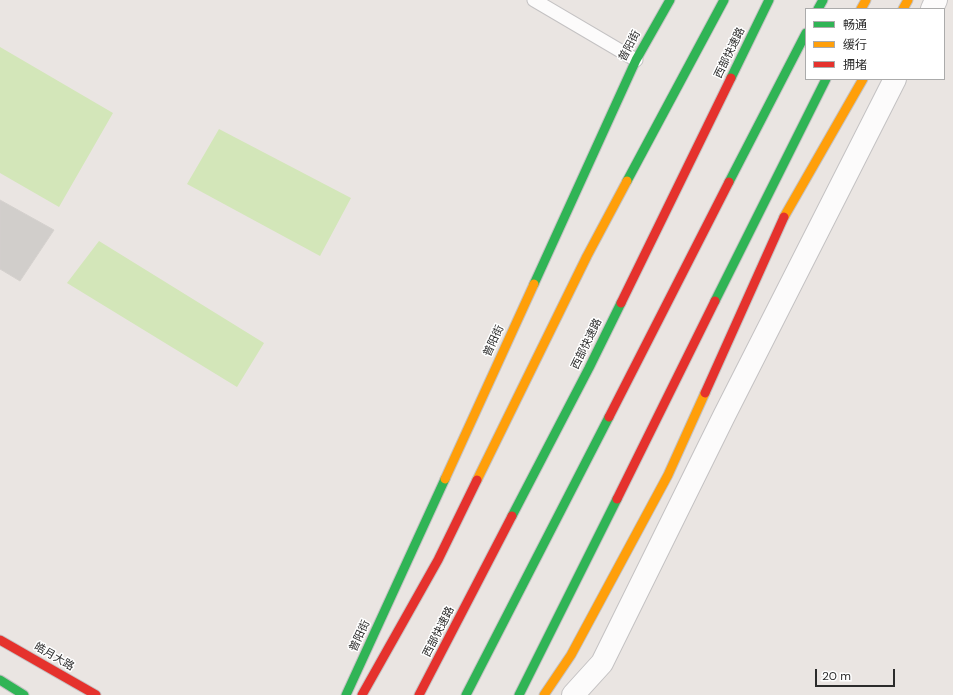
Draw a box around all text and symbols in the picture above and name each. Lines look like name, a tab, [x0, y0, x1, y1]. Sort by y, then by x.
legend	[805, 8, 945, 80]
text: 畅通	[843, 17, 867, 33]
street label: 西部快速路	[712, 25, 748, 81]
street label: 普阳街	[616, 28, 644, 64]
text: 缓行	[843, 37, 867, 53]
text: 拥堵	[843, 57, 867, 73]
street label: 西部快速路	[569, 316, 605, 372]
street label: 普阳街	[481, 323, 507, 359]
street label: 西部快速路	[421, 605, 457, 659]
street label: 普阳街	[347, 618, 373, 654]
street label: 皓月大路	[32, 640, 76, 674]
scale bar	[817, 661, 897, 687]
text: 20 m	[822, 668, 851, 684]

